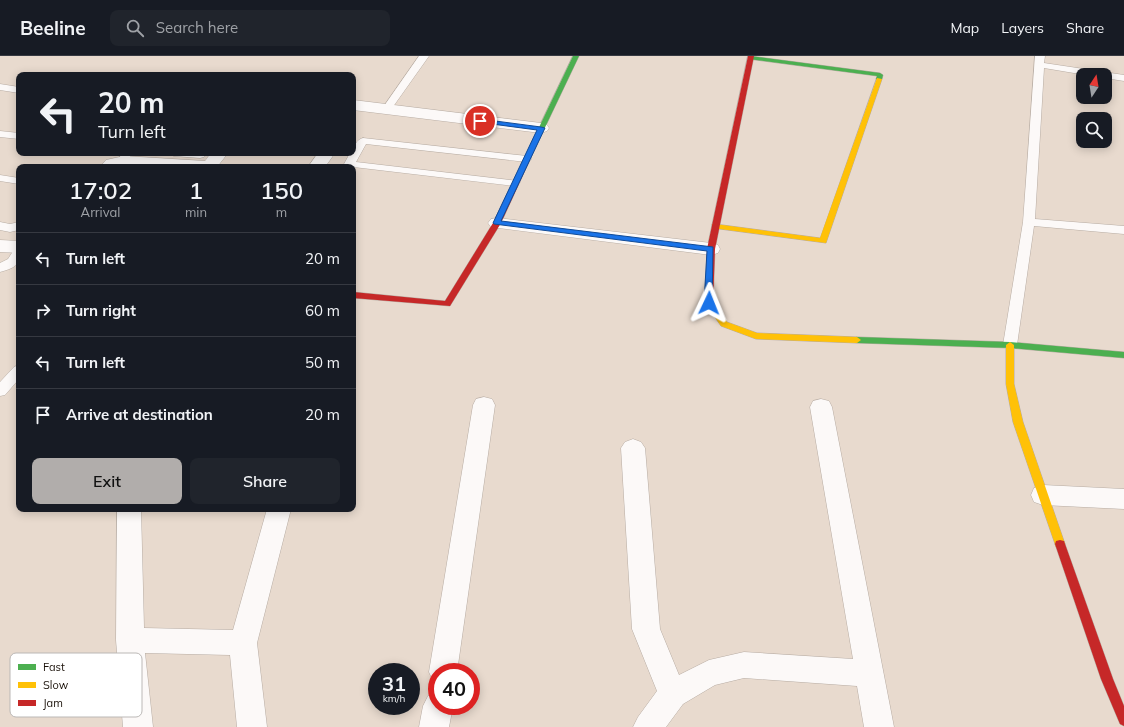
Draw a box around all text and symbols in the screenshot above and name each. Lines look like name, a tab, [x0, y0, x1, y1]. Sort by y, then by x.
search box	[110, 10, 390, 46]
text: Beeline	[20, 16, 86, 40]
icon: search	[124, 17, 146, 39]
text: Search here	[156, 18, 238, 37]
text: Map	[950, 19, 979, 37]
text: Layers	[1001, 19, 1044, 37]
text: Share	[1066, 19, 1104, 37]
north arrow	[1076, 68, 1112, 104]
map controls	[1076, 68, 1112, 148]
text: 20 m	[98, 85, 164, 120]
icon: left	[32, 88, 84, 140]
pin	[463, 104, 497, 138]
icon: arrive	[469, 110, 491, 132]
button: search	[1076, 112, 1112, 148]
text: Turn left	[98, 120, 166, 143]
text: 17:02	[69, 175, 132, 205]
text: 1	[189, 175, 203, 205]
text: 150	[260, 175, 303, 205]
text: Arrival	[81, 204, 120, 220]
text: min	[185, 204, 207, 220]
text: m	[276, 204, 287, 220]
icon: left	[32, 248, 54, 270]
text: Turn left	[66, 249, 125, 268]
text: 20 m	[305, 249, 340, 268]
position arrow	[688, 282, 730, 324]
icon: right	[32, 300, 54, 322]
text: Turn right	[66, 301, 136, 320]
text: 60 m	[305, 301, 340, 320]
icon: left	[32, 352, 54, 374]
text: Turn left	[66, 353, 125, 372]
text: 50 m	[305, 353, 340, 372]
icon: arrive	[32, 404, 54, 426]
text: Arrive at destination	[66, 405, 213, 424]
text: 20 m	[305, 405, 340, 424]
button: Exit	[32, 458, 182, 504]
button: Share	[190, 458, 340, 504]
legend	[10, 653, 142, 717]
text: Fast	[43, 660, 65, 674]
speed limit sign: 40	[428, 663, 480, 715]
text: 31	[382, 671, 406, 696]
text: Slow	[43, 678, 69, 692]
text: km/h	[383, 692, 405, 705]
text: Jam	[43, 696, 63, 710]

